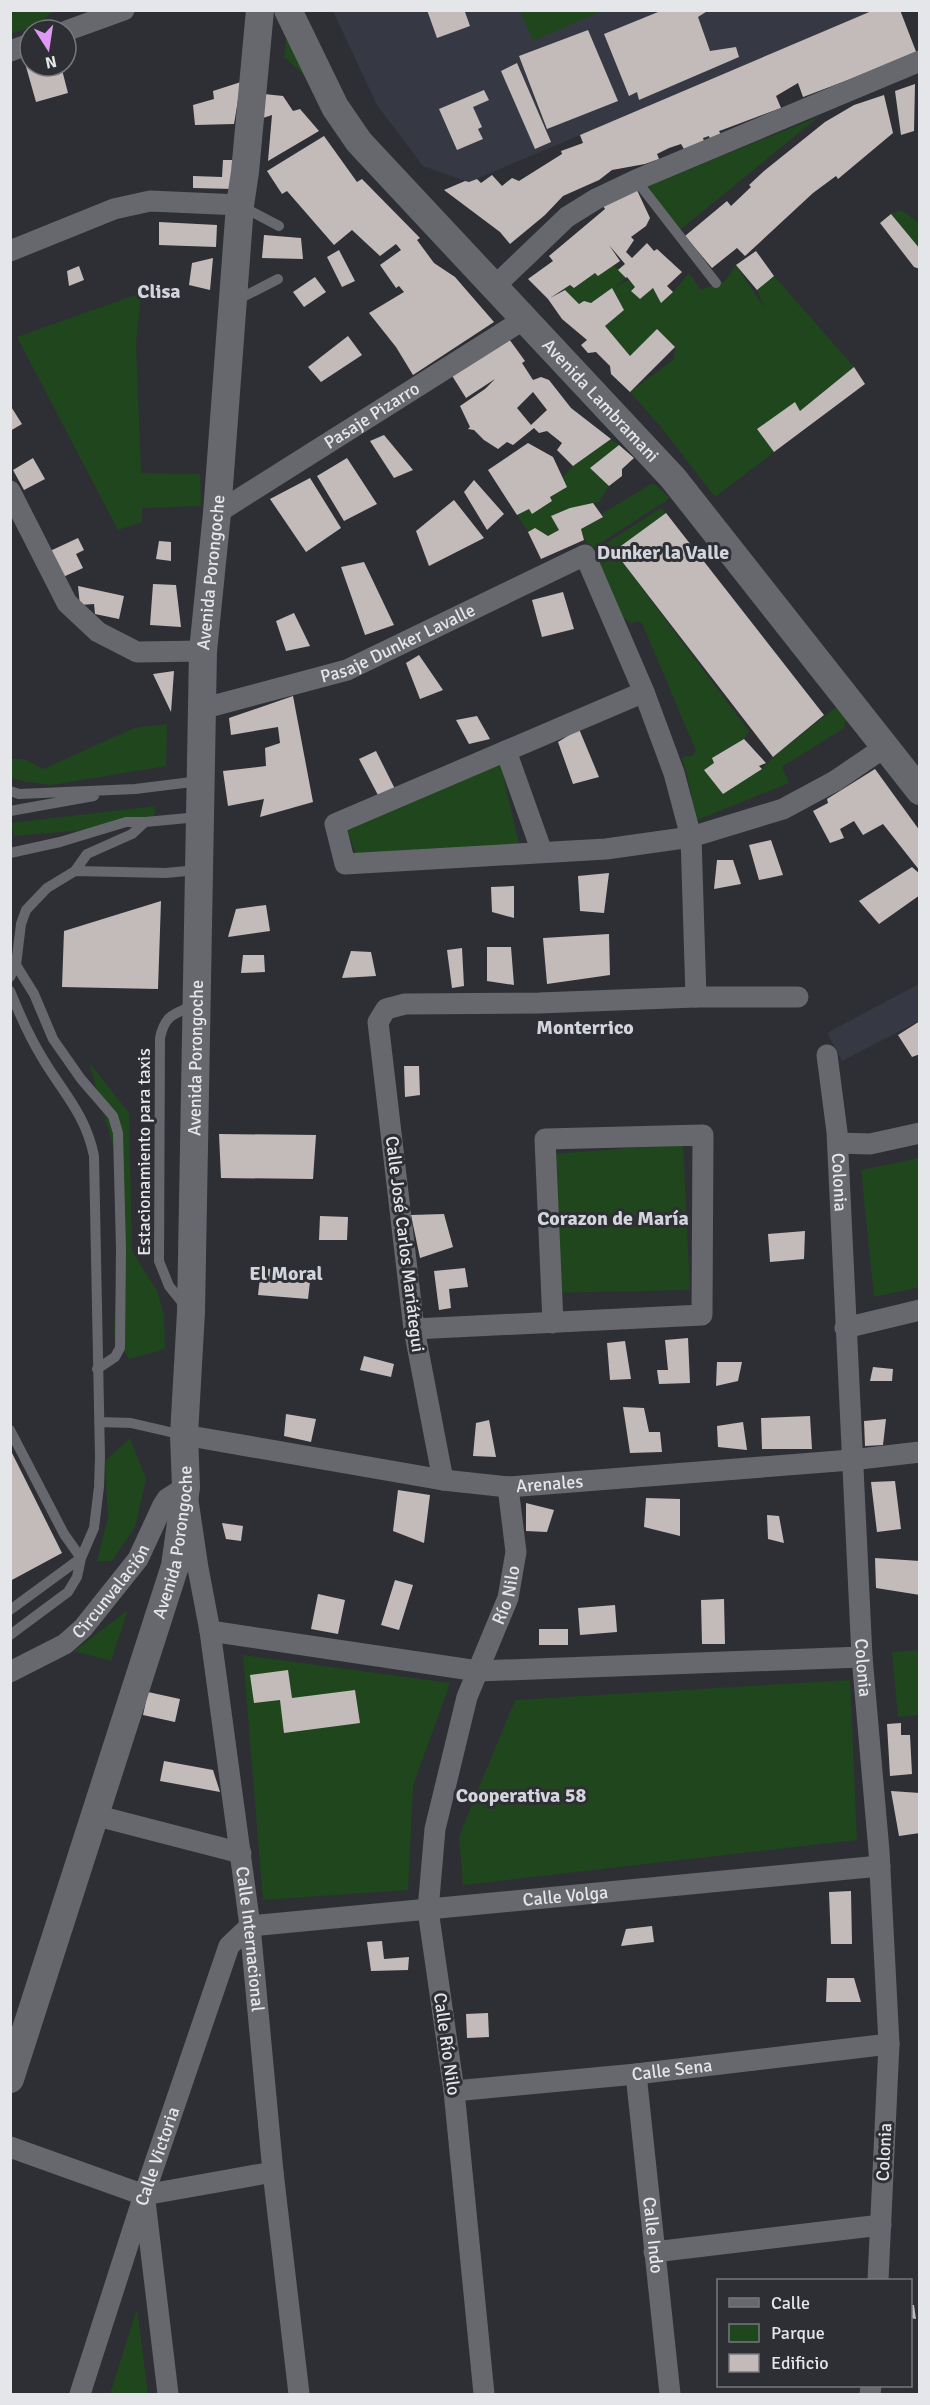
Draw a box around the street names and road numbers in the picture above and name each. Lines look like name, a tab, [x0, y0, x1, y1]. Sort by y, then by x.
street label: Avenida Lambramani	[537, 334, 664, 467]
street label: Pasaje Pizarro	[320, 377, 424, 454]
street label: Avenida Porongoche	[192, 494, 229, 651]
street label: Pasaje Dunker Lavalle	[318, 599, 479, 688]
street label: Avenida Porongoche	[183, 980, 208, 1136]
street label: Estacionamiento para taxis	[133, 1048, 155, 1256]
street label: Calle José Carlos Mariátegui	[381, 1135, 429, 1353]
street label: Colonia	[827, 1153, 852, 1212]
street label: Avenida Porongoche	[148, 1465, 197, 1622]
street label: Arenales	[515, 1470, 584, 1497]
street label: Circunvalación	[67, 1541, 154, 1644]
street label: Río Nilo	[487, 1564, 524, 1628]
street label: Colonia	[850, 1638, 876, 1698]
street label: Calle Internacional	[231, 1865, 269, 2013]
street label: Calle Volga	[522, 1881, 609, 1911]
street label: Calle Río Nilo	[429, 1991, 465, 2097]
street label: Calle Sena	[630, 2054, 714, 2085]
street label: Calle Victoria	[130, 2104, 184, 2209]
street label: Colonia	[871, 2122, 897, 2182]
street label: Calle Indo	[638, 2196, 668, 2275]

